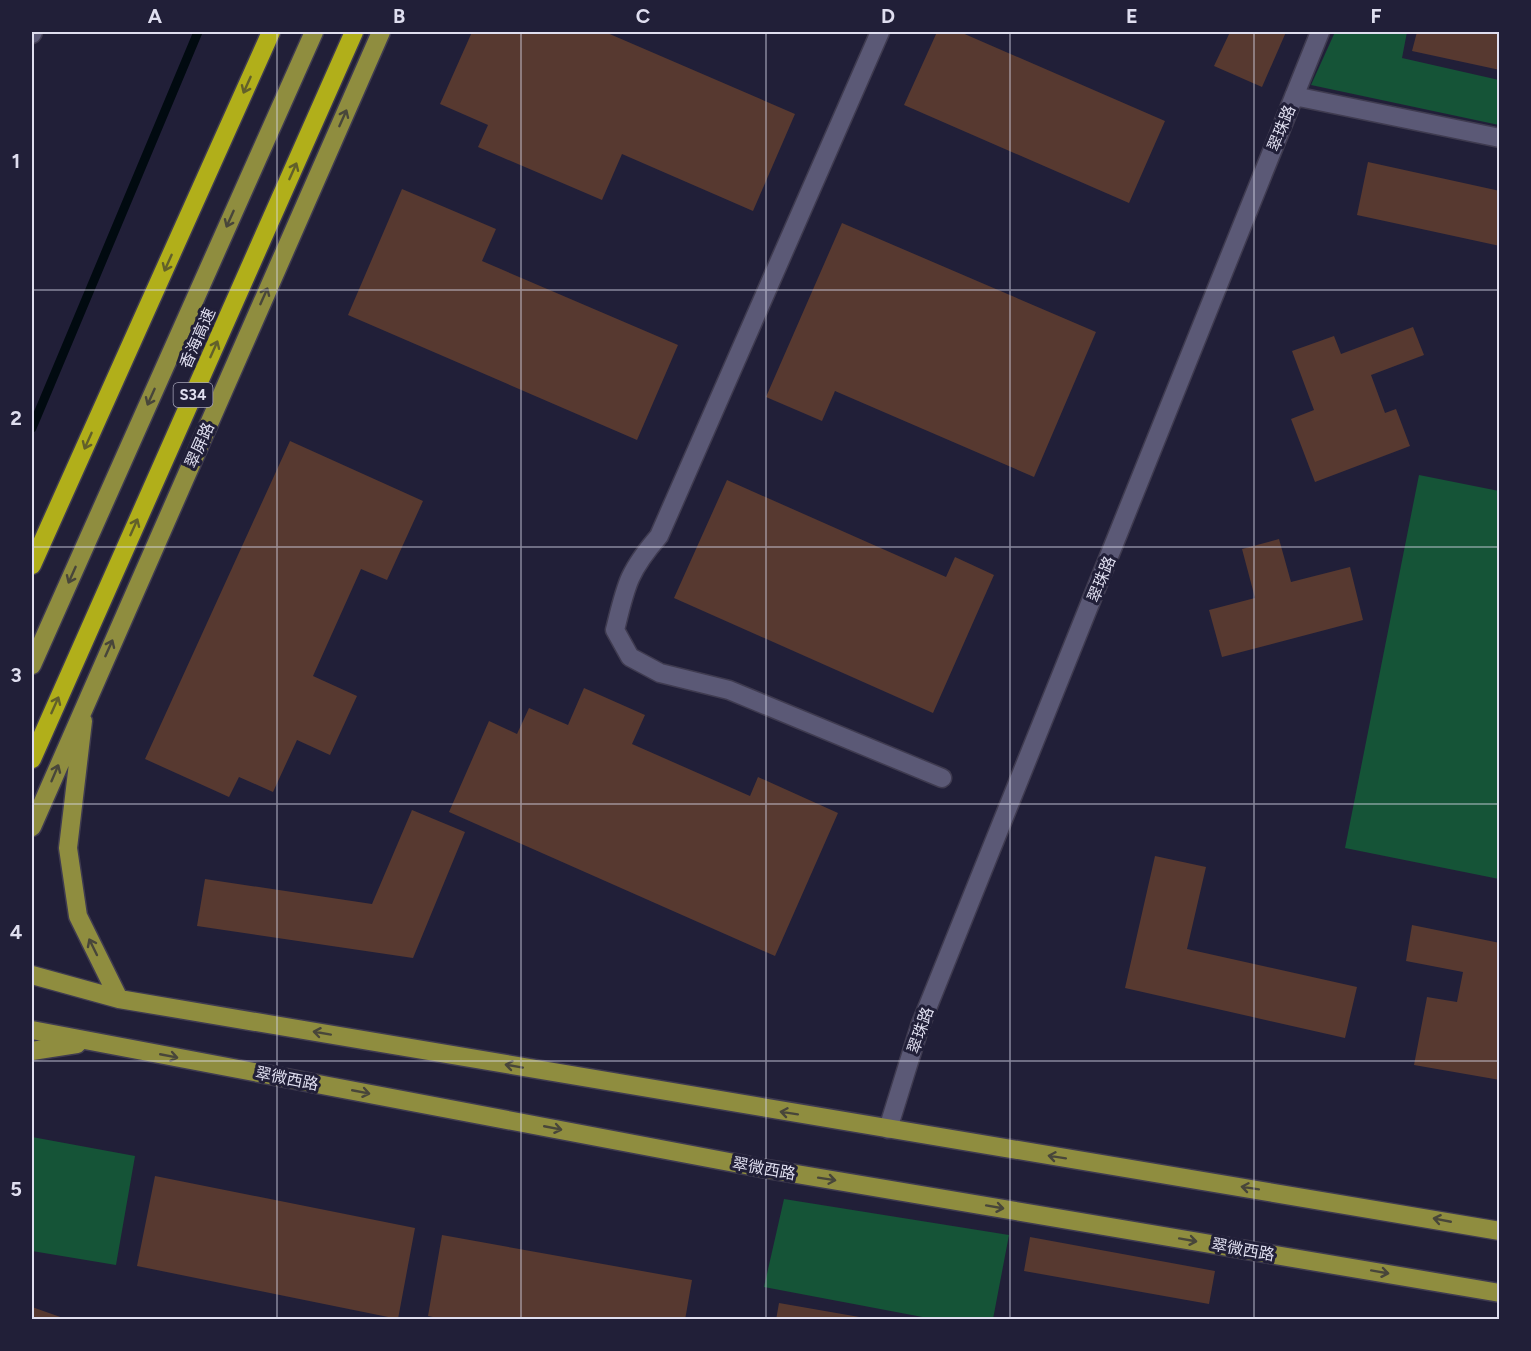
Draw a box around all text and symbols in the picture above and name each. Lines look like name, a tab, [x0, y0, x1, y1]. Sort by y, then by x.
text: A	[148, 4, 163, 28]
text: B	[393, 4, 405, 28]
text: C	[636, 4, 650, 28]
text: D	[881, 4, 895, 28]
text: E	[1126, 4, 1138, 28]
text: F	[1370, 4, 1382, 28]
one-way arrow	[241, 75, 253, 93]
street label: 翠珠路	[1264, 102, 1299, 154]
one-way arrow	[337, 109, 349, 127]
text: 1	[12, 149, 20, 173]
one-way arrow	[287, 162, 299, 180]
one-way arrow	[224, 210, 236, 228]
one-way arrow	[161, 253, 173, 271]
one-way arrow	[259, 288, 270, 306]
street label: 香海高速	[176, 305, 219, 371]
one-way arrow	[208, 340, 220, 358]
road number: S34	[174, 383, 212, 407]
one-way arrow	[145, 388, 156, 406]
text: 2	[10, 406, 22, 430]
street label: 翠屏路	[181, 419, 218, 471]
one-way arrow	[81, 431, 93, 449]
one-way arrow	[130, 518, 141, 536]
street label: 翠珠路	[1084, 553, 1119, 605]
one-way arrow	[65, 566, 77, 584]
one-way arrow	[104, 639, 115, 657]
text: 3	[10, 663, 22, 687]
one-way arrow	[50, 697, 62, 715]
one-way arrow	[49, 764, 61, 782]
text: 4	[10, 920, 23, 944]
one-way arrow	[87, 938, 99, 956]
street label: 翠珠路	[904, 1004, 937, 1056]
one-way arrow	[313, 1028, 332, 1039]
one-way arrow	[159, 1051, 179, 1062]
one-way arrow	[505, 1060, 525, 1071]
street label: 翠微西路	[254, 1063, 320, 1094]
one-way arrow	[351, 1087, 370, 1098]
one-way arrow	[780, 1107, 800, 1118]
one-way arrow	[542, 1123, 562, 1134]
one-way arrow	[1048, 1151, 1068, 1162]
street label: 翠微西路	[731, 1154, 797, 1183]
one-way arrow	[817, 1174, 836, 1185]
text: 5	[10, 1177, 22, 1201]
one-way arrow	[1240, 1182, 1260, 1193]
one-way arrow	[985, 1202, 1005, 1213]
one-way arrow	[1433, 1214, 1452, 1225]
one-way arrow	[1177, 1234, 1197, 1245]
street label: 翠微西路	[1210, 1235, 1276, 1264]
one-way arrow	[1370, 1267, 1389, 1278]

